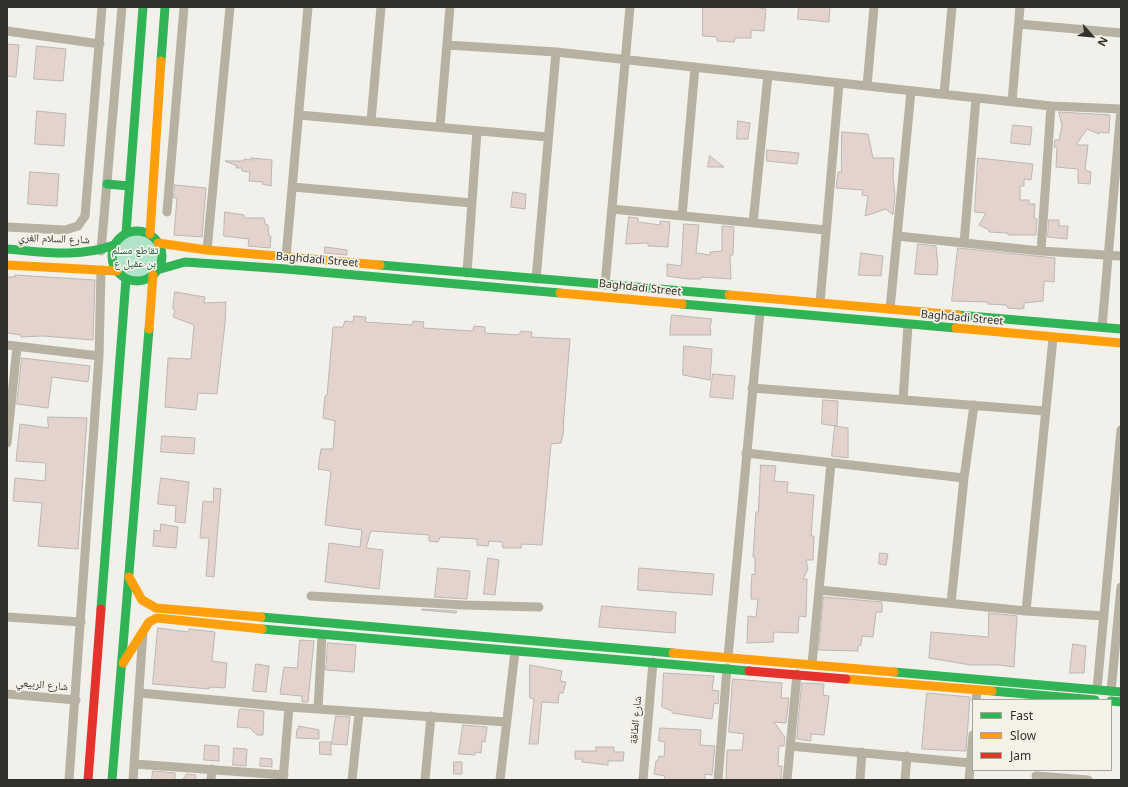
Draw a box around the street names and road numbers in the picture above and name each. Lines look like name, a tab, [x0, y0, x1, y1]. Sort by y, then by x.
street label: شارع السلام الغري	[18, 231, 90, 247]
street label: Baghdadi Street	[275, 250, 359, 270]
street label: Baghdadi Street	[598, 277, 682, 299]
street label: Baghdadi Street	[920, 308, 1004, 328]
street label: شارع الربيعي	[15, 676, 69, 694]
street label: شارع الطاقة	[627, 696, 645, 744]

